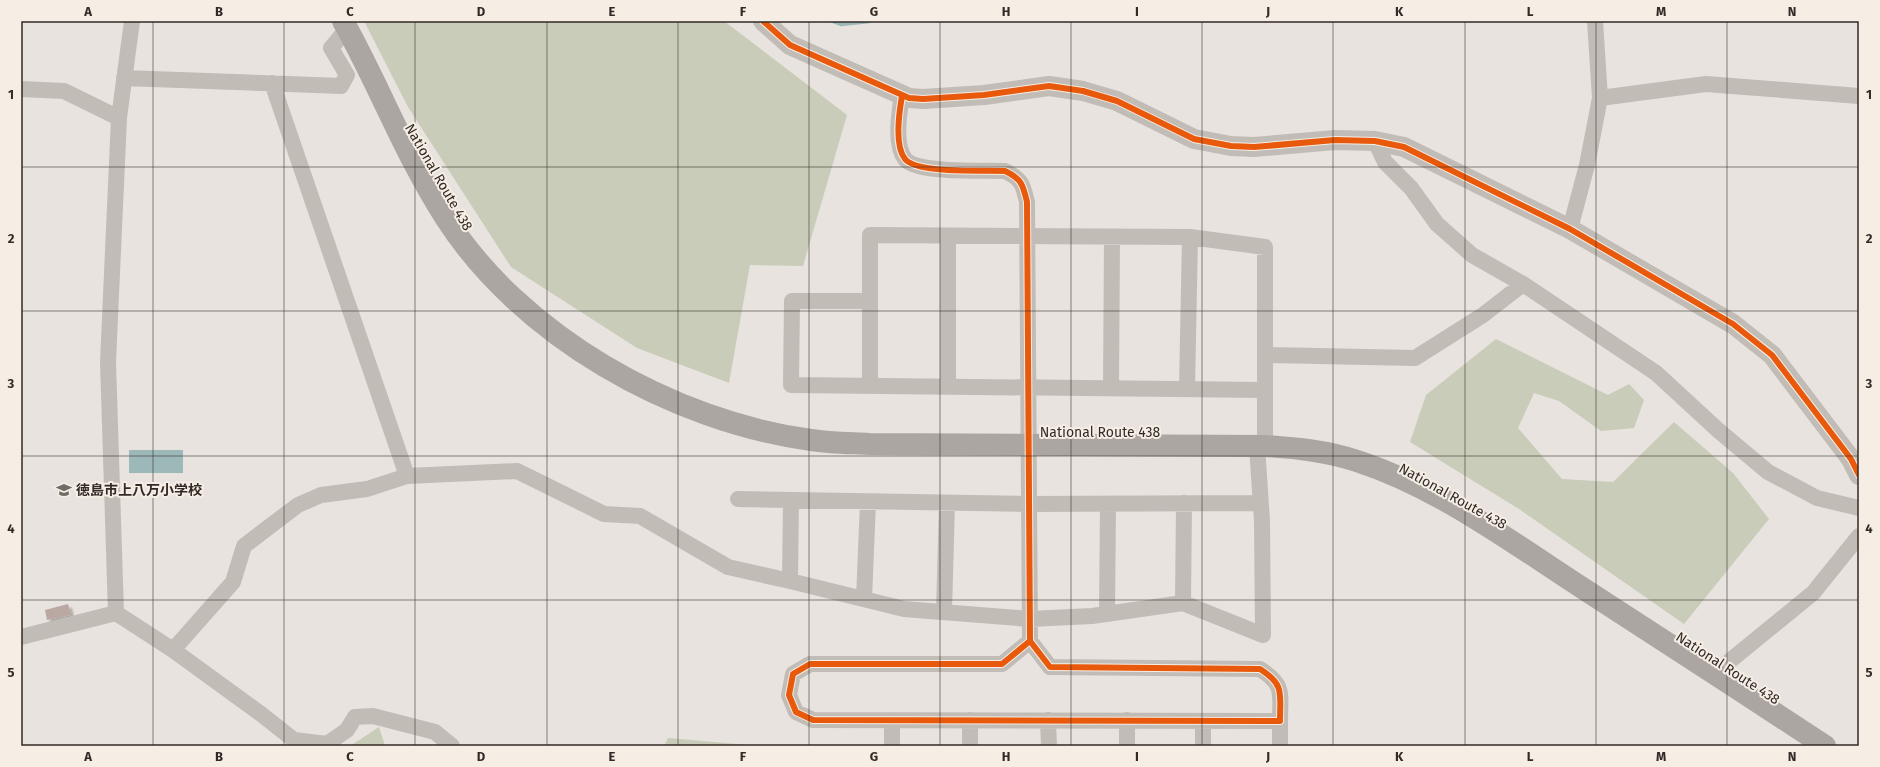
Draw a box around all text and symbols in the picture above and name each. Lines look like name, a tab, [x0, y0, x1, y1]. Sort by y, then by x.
text: A	[83, 4, 92, 19]
text: B	[215, 4, 223, 19]
text: C	[346, 4, 354, 19]
text: D	[477, 4, 486, 19]
text: E	[609, 4, 616, 19]
text: F	[740, 4, 747, 19]
text: G	[870, 4, 878, 19]
text: H	[1002, 4, 1010, 19]
text: I	[1135, 4, 1139, 19]
text: J	[1265, 4, 1270, 19]
text: K	[1395, 4, 1404, 19]
text: L	[1527, 4, 1534, 19]
text: M	[1656, 4, 1666, 19]
text: N	[1788, 4, 1796, 19]
text: 1	[8, 87, 14, 102]
text: 1	[1866, 87, 1872, 102]
street label: National Route 438	[401, 121, 476, 234]
text: 2	[8, 231, 15, 246]
text: 2	[1866, 231, 1873, 246]
text: 3	[7, 376, 15, 391]
text: 3	[1865, 376, 1873, 391]
street label: National Route 438	[1040, 424, 1161, 441]
street label: National Route 438	[1396, 460, 1510, 533]
school or university icon: 徳島市上八万小学校	[55, 481, 73, 499]
place label: 徳島市上八万小学校	[76, 482, 202, 499]
text: 4	[7, 521, 15, 536]
text: 4	[1865, 521, 1873, 536]
street label: National Route 438	[1673, 628, 1783, 709]
text: 5	[8, 665, 15, 680]
text: 5	[1866, 665, 1873, 680]
text: A	[83, 749, 92, 764]
text: B	[215, 749, 223, 764]
text: C	[346, 749, 354, 764]
text: D	[477, 749, 486, 764]
text: E	[609, 749, 616, 764]
text: F	[740, 749, 747, 764]
text: G	[870, 749, 878, 764]
text: H	[1002, 749, 1010, 764]
text: I	[1135, 749, 1139, 764]
text: J	[1265, 749, 1270, 764]
text: K	[1395, 749, 1404, 764]
text: L	[1527, 749, 1534, 764]
text: M	[1656, 749, 1666, 764]
text: N	[1788, 749, 1796, 764]

